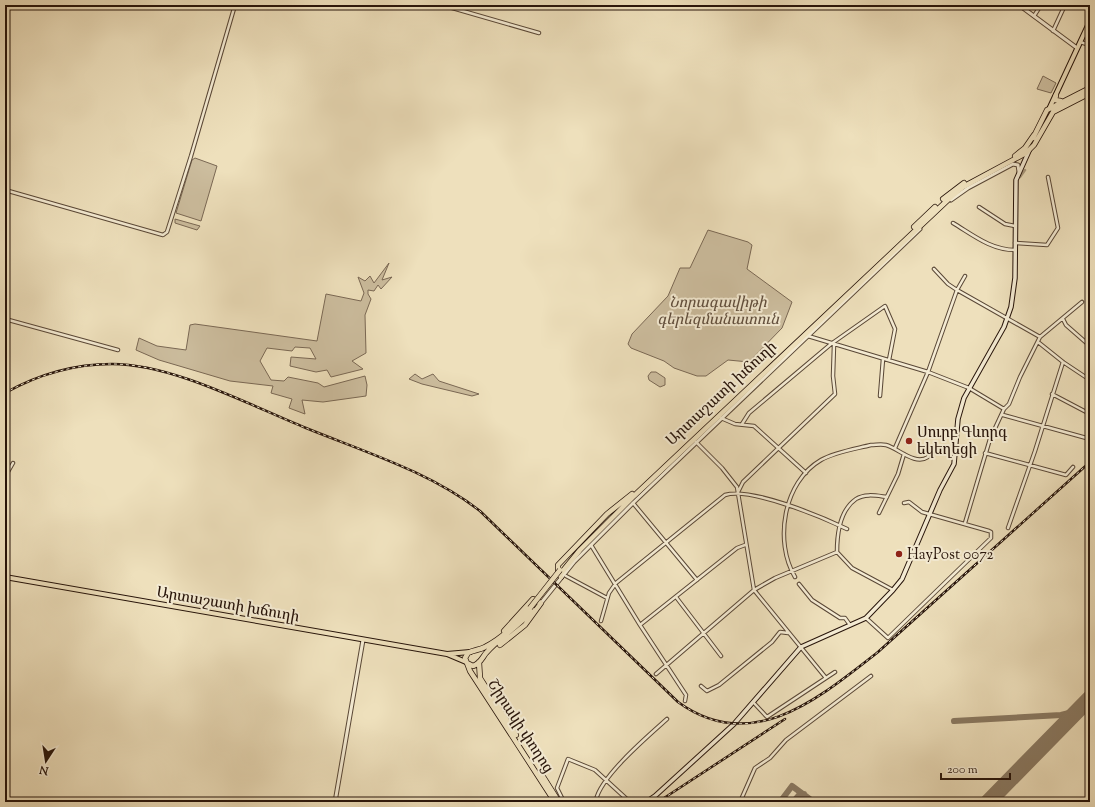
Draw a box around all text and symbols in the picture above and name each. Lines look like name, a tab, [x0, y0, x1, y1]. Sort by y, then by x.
park label: Նորագավիթի գերեզմանատուն	[657, 293, 780, 331]
street label: Արտաշատի խճուղի	[662, 337, 782, 451]
place label: Սուրբ Գևորգ եկեղեցի	[917, 423, 1008, 461]
marker: Սուրբ Գևորգ եկեղեցի	[904, 436, 914, 446]
place label: HayPost 0072	[907, 545, 994, 566]
marker: HayPost 0072	[894, 549, 904, 559]
street label: Արտաշատի խճուղի	[155, 583, 301, 628]
street label: Շիրակի փողոց	[482, 676, 558, 778]
north arrow	[26, 741, 66, 781]
scale bar	[941, 755, 1010, 781]
text: N	[38, 761, 51, 779]
text: 200 m	[947, 761, 978, 779]

